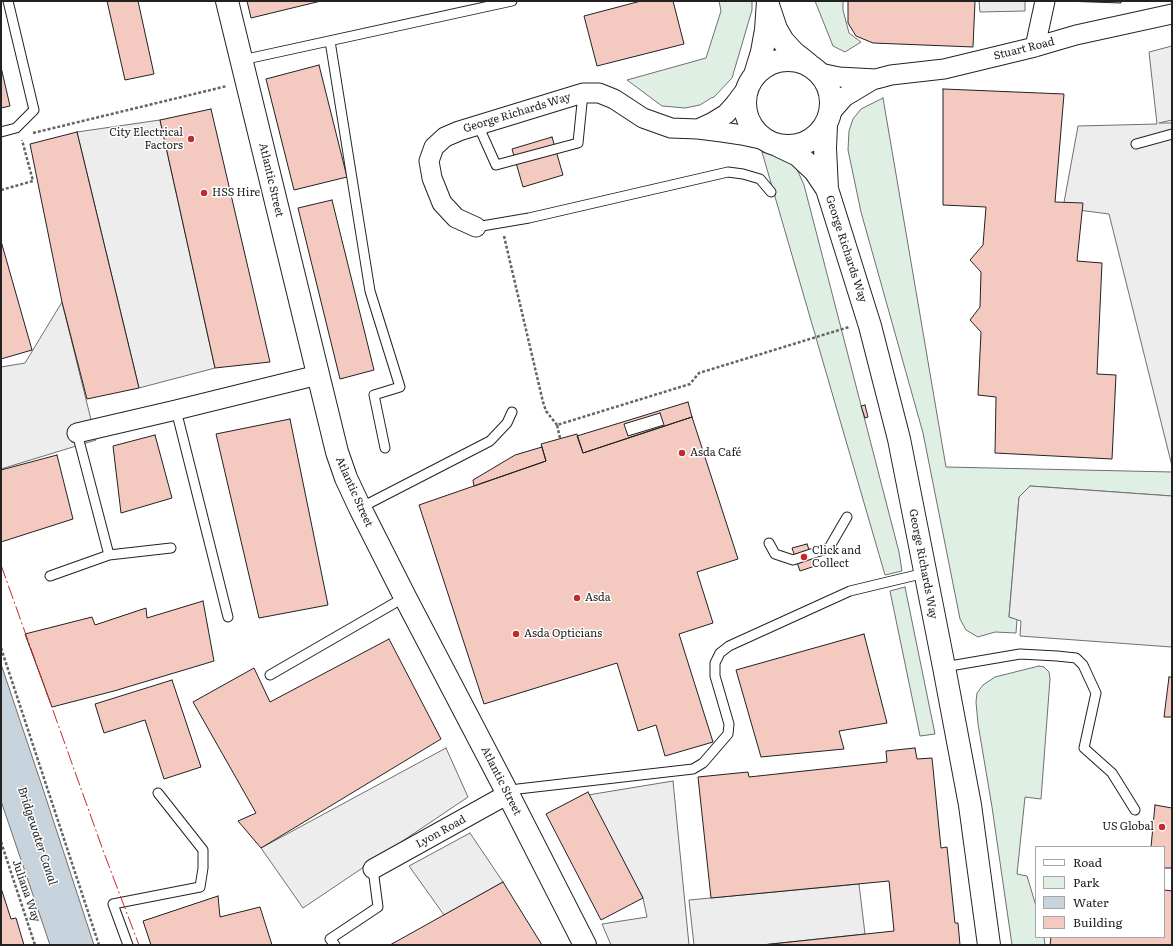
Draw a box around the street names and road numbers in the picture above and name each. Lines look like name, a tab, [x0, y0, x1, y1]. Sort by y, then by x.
street label: Stuart Road	[992, 35, 1056, 63]
street label: George Richards Way	[462, 90, 572, 136]
street label: Atlantic Street	[256, 142, 286, 218]
street label: George Richards Way	[822, 194, 870, 304]
street label: Atlantic Street	[333, 455, 375, 529]
street label: George Richards Way	[906, 508, 940, 620]
street label: Atlantic Street	[478, 744, 524, 818]
street label: Lyon Road	[414, 813, 468, 851]
street label: Juliana Way	[9, 858, 43, 924]

